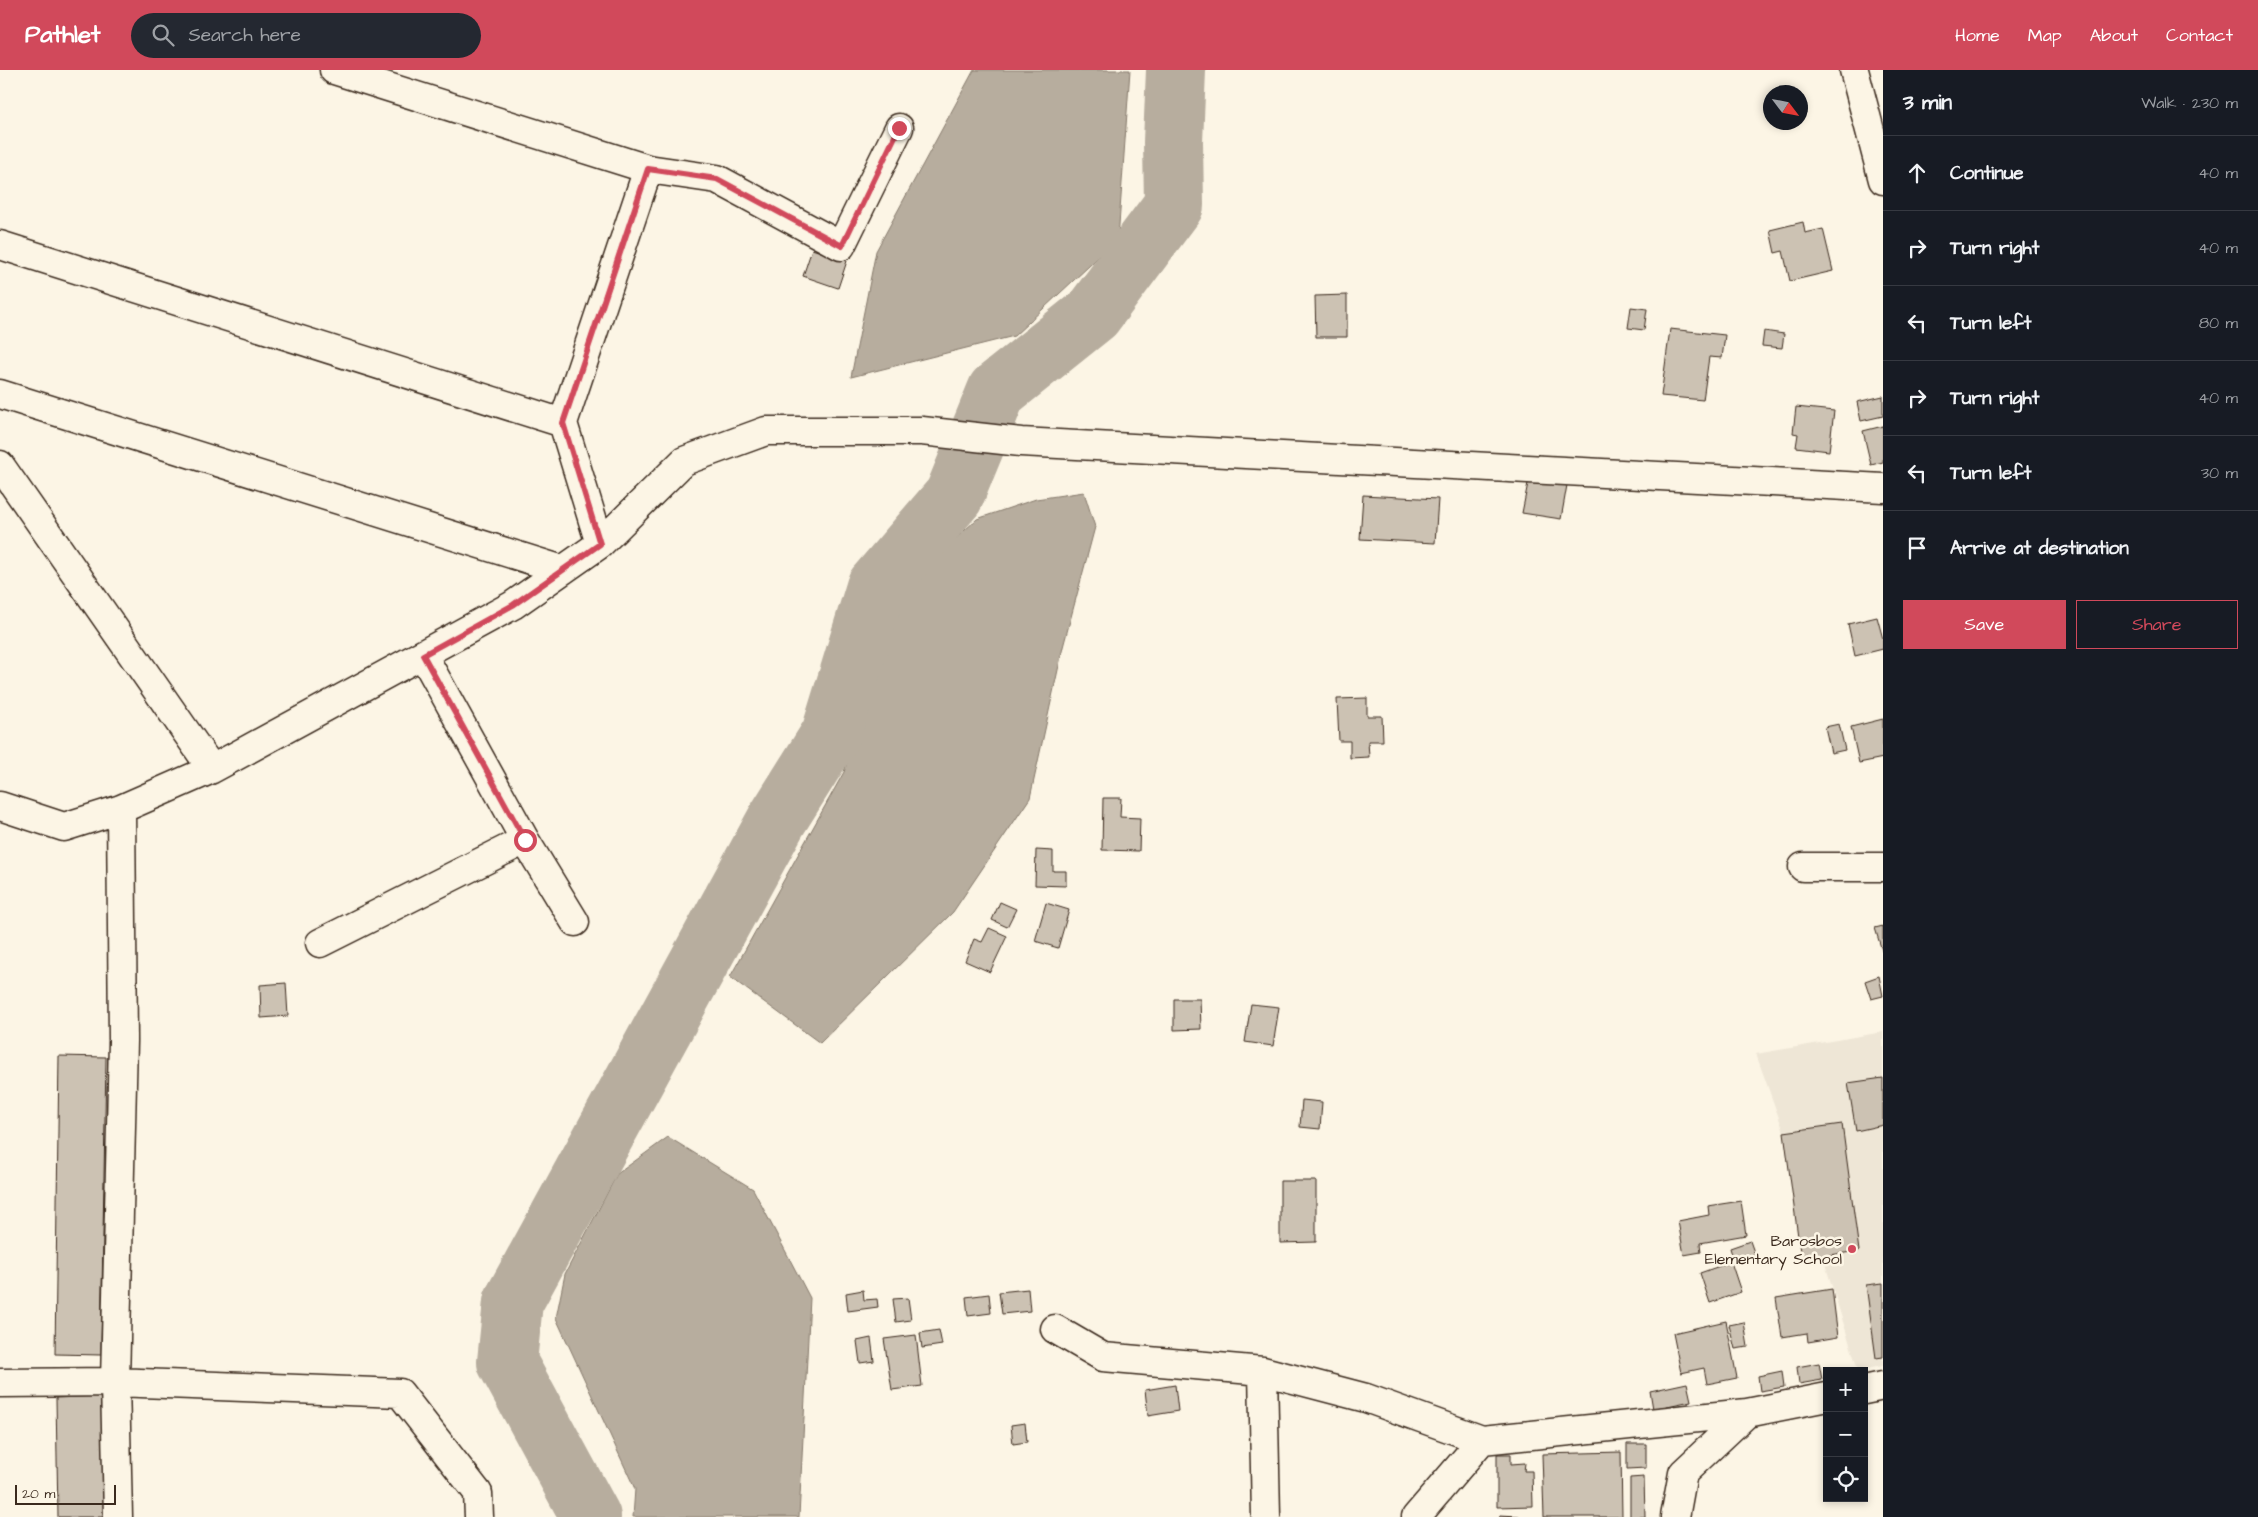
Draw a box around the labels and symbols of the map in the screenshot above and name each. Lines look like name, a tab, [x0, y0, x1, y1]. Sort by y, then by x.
north arrow	[1763, 85, 1808, 130]
route end	[888, 117, 911, 140]
route start	[514, 829, 537, 852]
place label: Barosbos Elementary School	[1705, 1230, 1842, 1271]
marker: Barosbos Elementary School	[1846, 1243, 1858, 1255]
scale bar	[15, 1482, 116, 1505]

